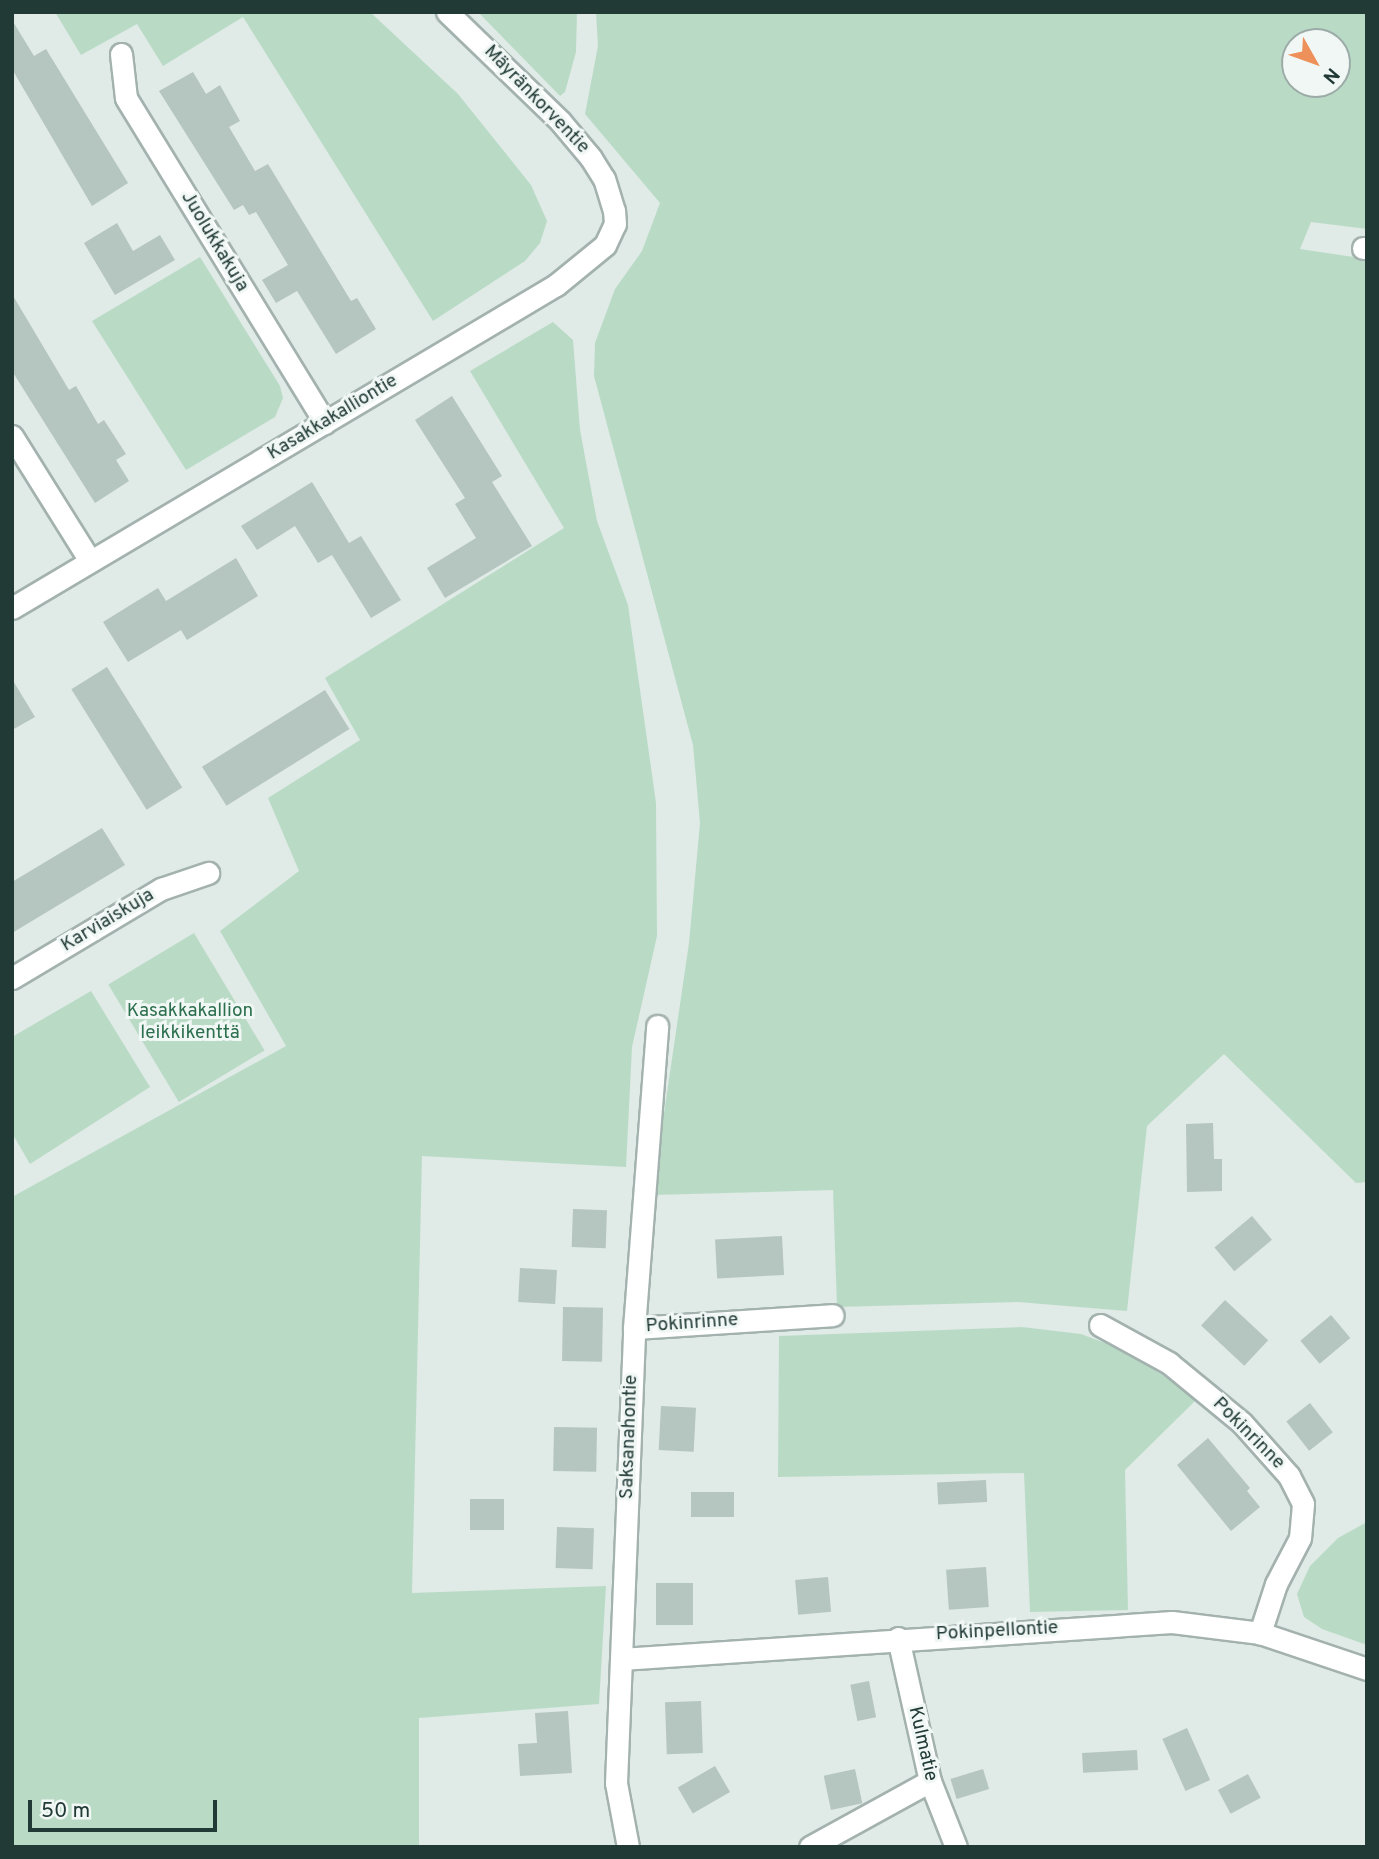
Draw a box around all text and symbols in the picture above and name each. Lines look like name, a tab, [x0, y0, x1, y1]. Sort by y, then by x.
north arrow	[1281, 28, 1351, 98]
street label: Mäyränkorventie	[478, 41, 594, 159]
text: N	[1317, 62, 1344, 88]
street label: Juolukkakuja	[175, 188, 253, 296]
street label: Kasakkakalliontie	[264, 370, 402, 466]
street label: Karviaiskuja	[57, 884, 159, 958]
park label: Kasakkakallion leikkikenttä	[127, 1001, 253, 1045]
street label: Pokinrinne	[645, 1309, 739, 1339]
street label: Saksanahontie	[616, 1374, 644, 1500]
street label: Pokinrinne	[1207, 1393, 1289, 1475]
street label: Pokinpellontie	[935, 1617, 1059, 1647]
street label: Kulmatie	[902, 1704, 942, 1784]
scale bar	[32, 1786, 220, 1830]
text: 50 m	[41, 1798, 90, 1825]

